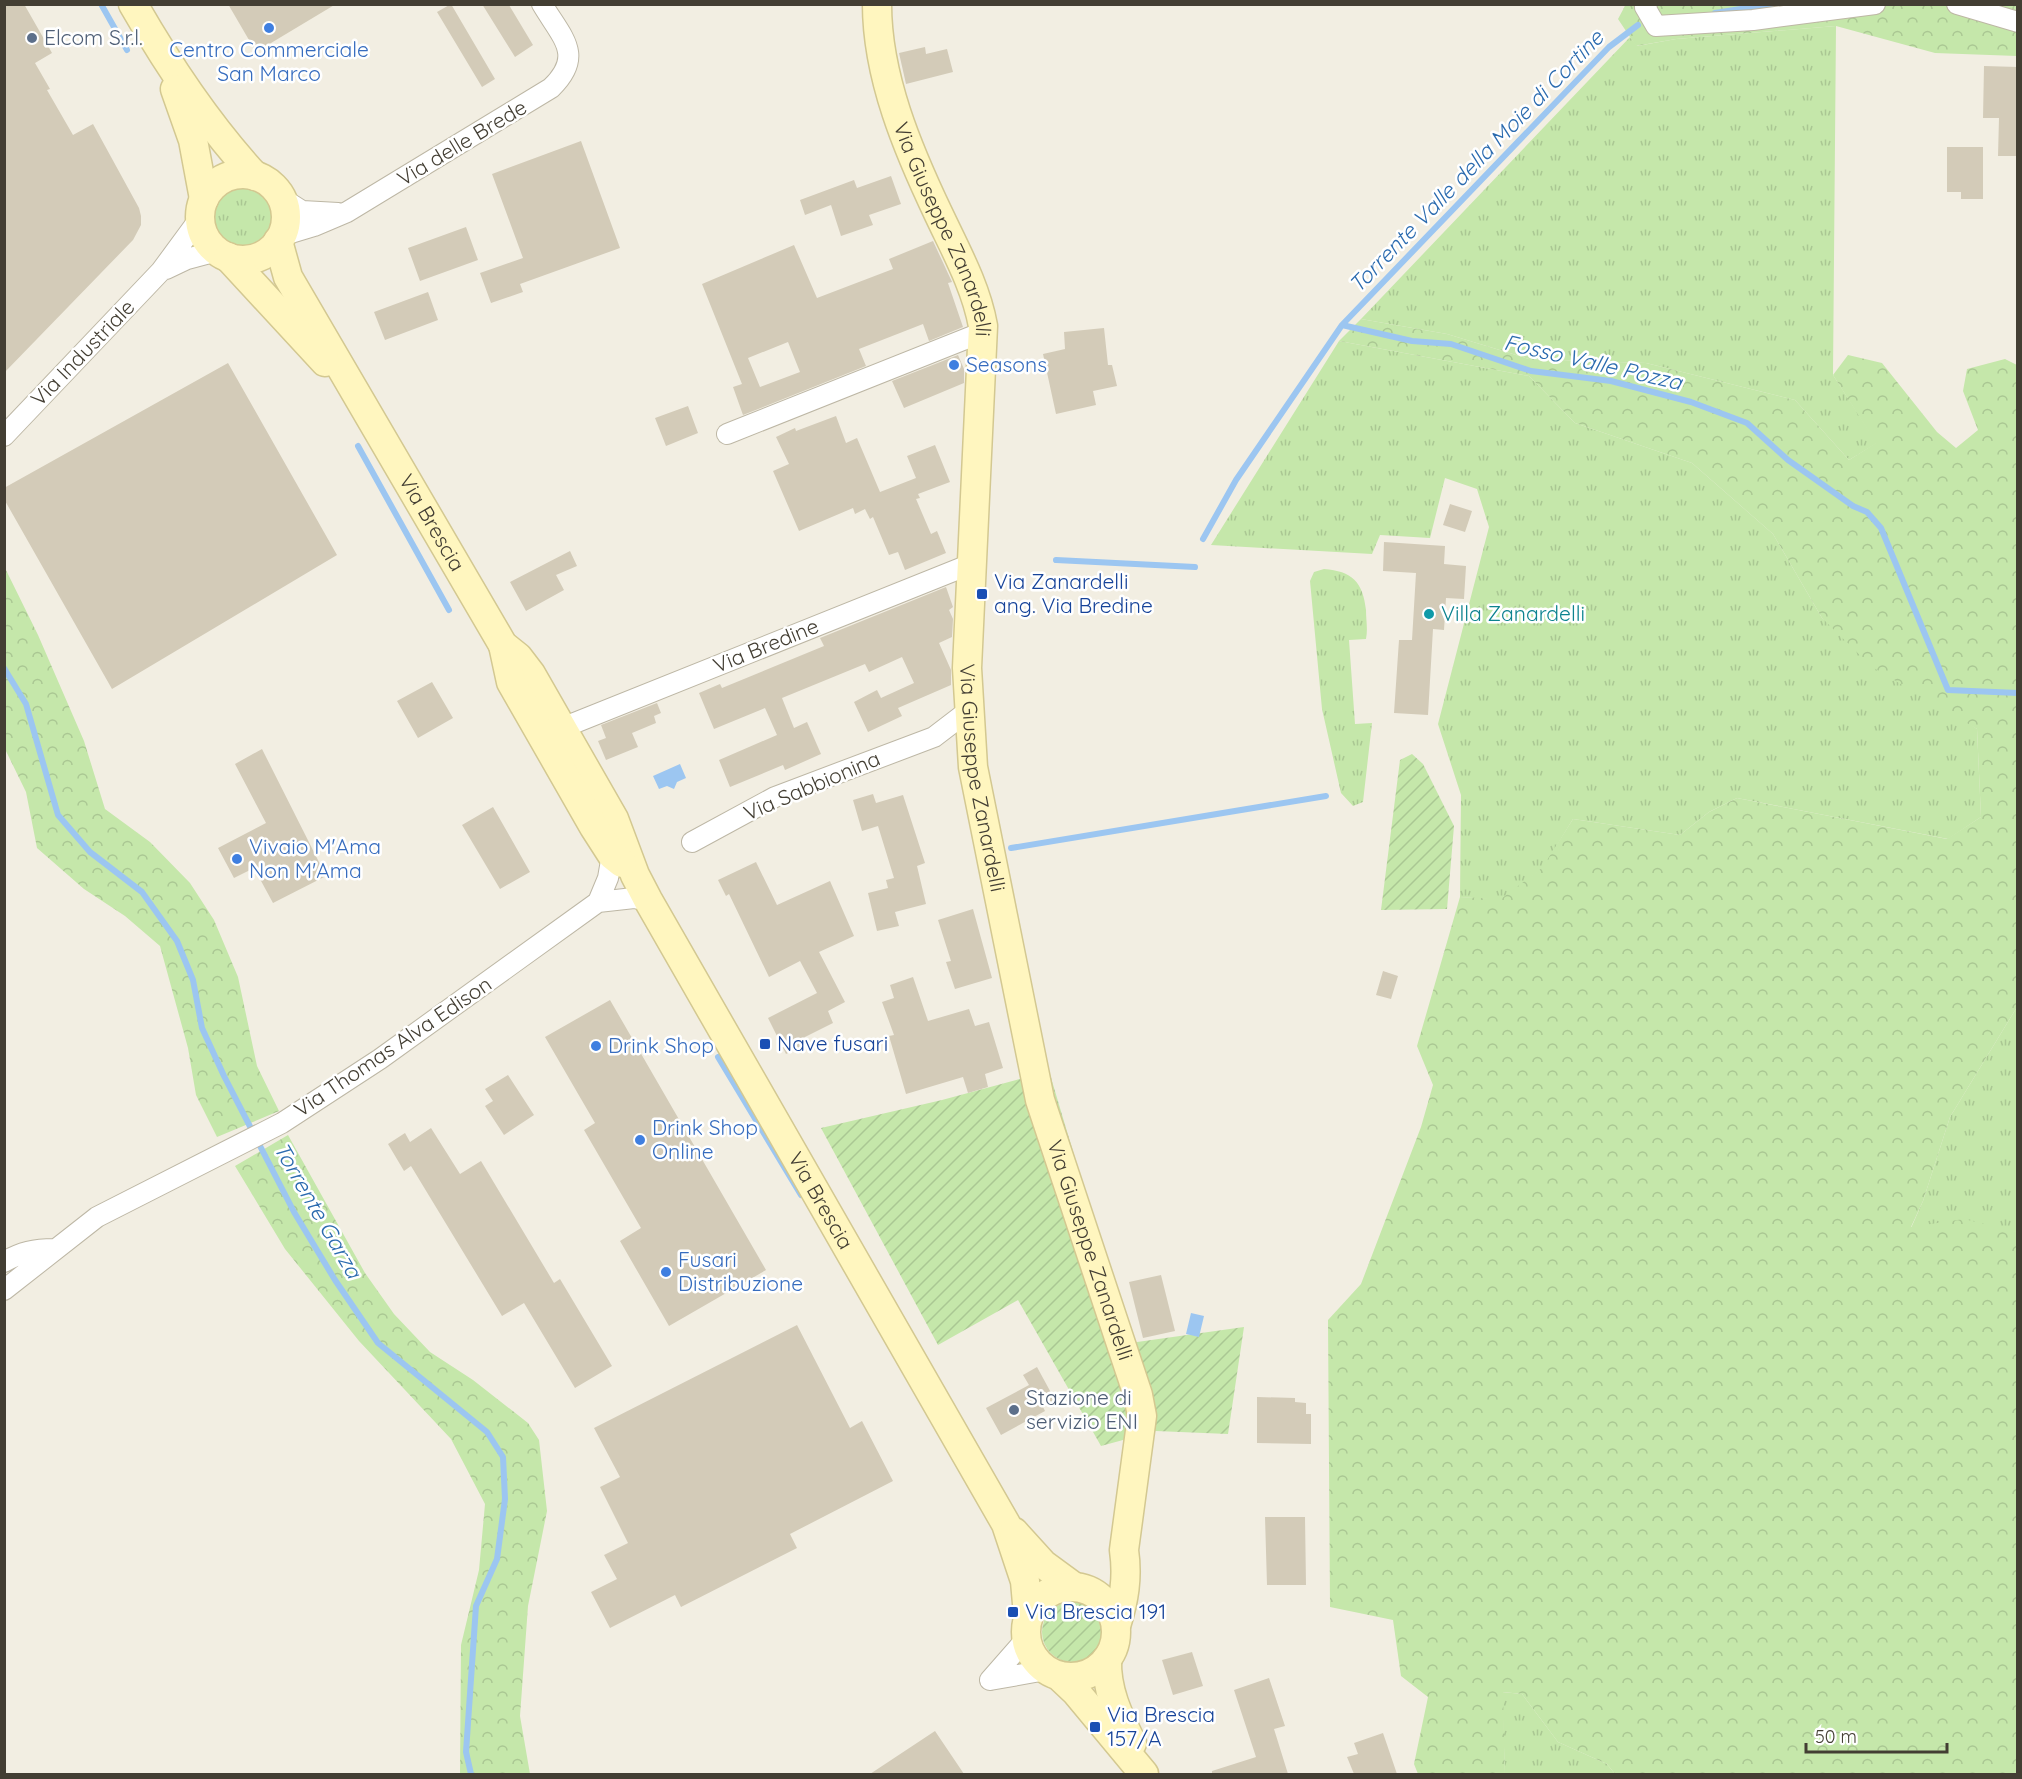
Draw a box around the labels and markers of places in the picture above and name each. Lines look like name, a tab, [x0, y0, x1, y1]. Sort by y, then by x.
marker: Centro Commerciale San Marco	[262, 21, 276, 35]
place label: Elcom S.r.l.	[44, 24, 143, 50]
marker: Elcom S.r.l.	[25, 31, 39, 45]
place label: Centro Commerciale San Marco	[169, 36, 369, 86]
place label: Seasons	[966, 351, 1047, 377]
marker: Seasons	[947, 358, 961, 372]
place label: Via Zanardelli ang. Via Bredine	[994, 568, 1153, 618]
marker: Via Zanardelli ang. Via Bredine	[975, 587, 989, 601]
place label: Villa Zanardelli	[1441, 600, 1585, 626]
marker: Villa Zanardelli	[1422, 607, 1436, 621]
place label: Vivaio M'Ama Non M'Ama	[249, 833, 381, 883]
marker: Vivaio M'Ama Non M'Ama	[230, 852, 244, 866]
place label: Nave fusari	[777, 1030, 888, 1056]
place label: Drink Shop	[608, 1032, 714, 1058]
marker: Nave fusari	[758, 1037, 772, 1051]
marker: Drink Shop	[589, 1039, 603, 1053]
place label: Drink Shop Online	[652, 1114, 758, 1164]
marker: Drink Shop Online	[633, 1133, 647, 1147]
place label: Fusari Distribuzione	[678, 1246, 803, 1296]
marker: Fusari Distribuzione	[659, 1265, 673, 1279]
place label: Stazione di servizio ENI	[1026, 1384, 1138, 1434]
marker: Stazione di servizio ENI	[1007, 1403, 1021, 1417]
place label: Via Brescia 191	[1025, 1598, 1166, 1624]
marker: Via Brescia 191	[1006, 1605, 1020, 1619]
place label: Via Brescia 157/A	[1107, 1701, 1215, 1751]
marker: Via Brescia 157/A	[1088, 1720, 1102, 1734]

